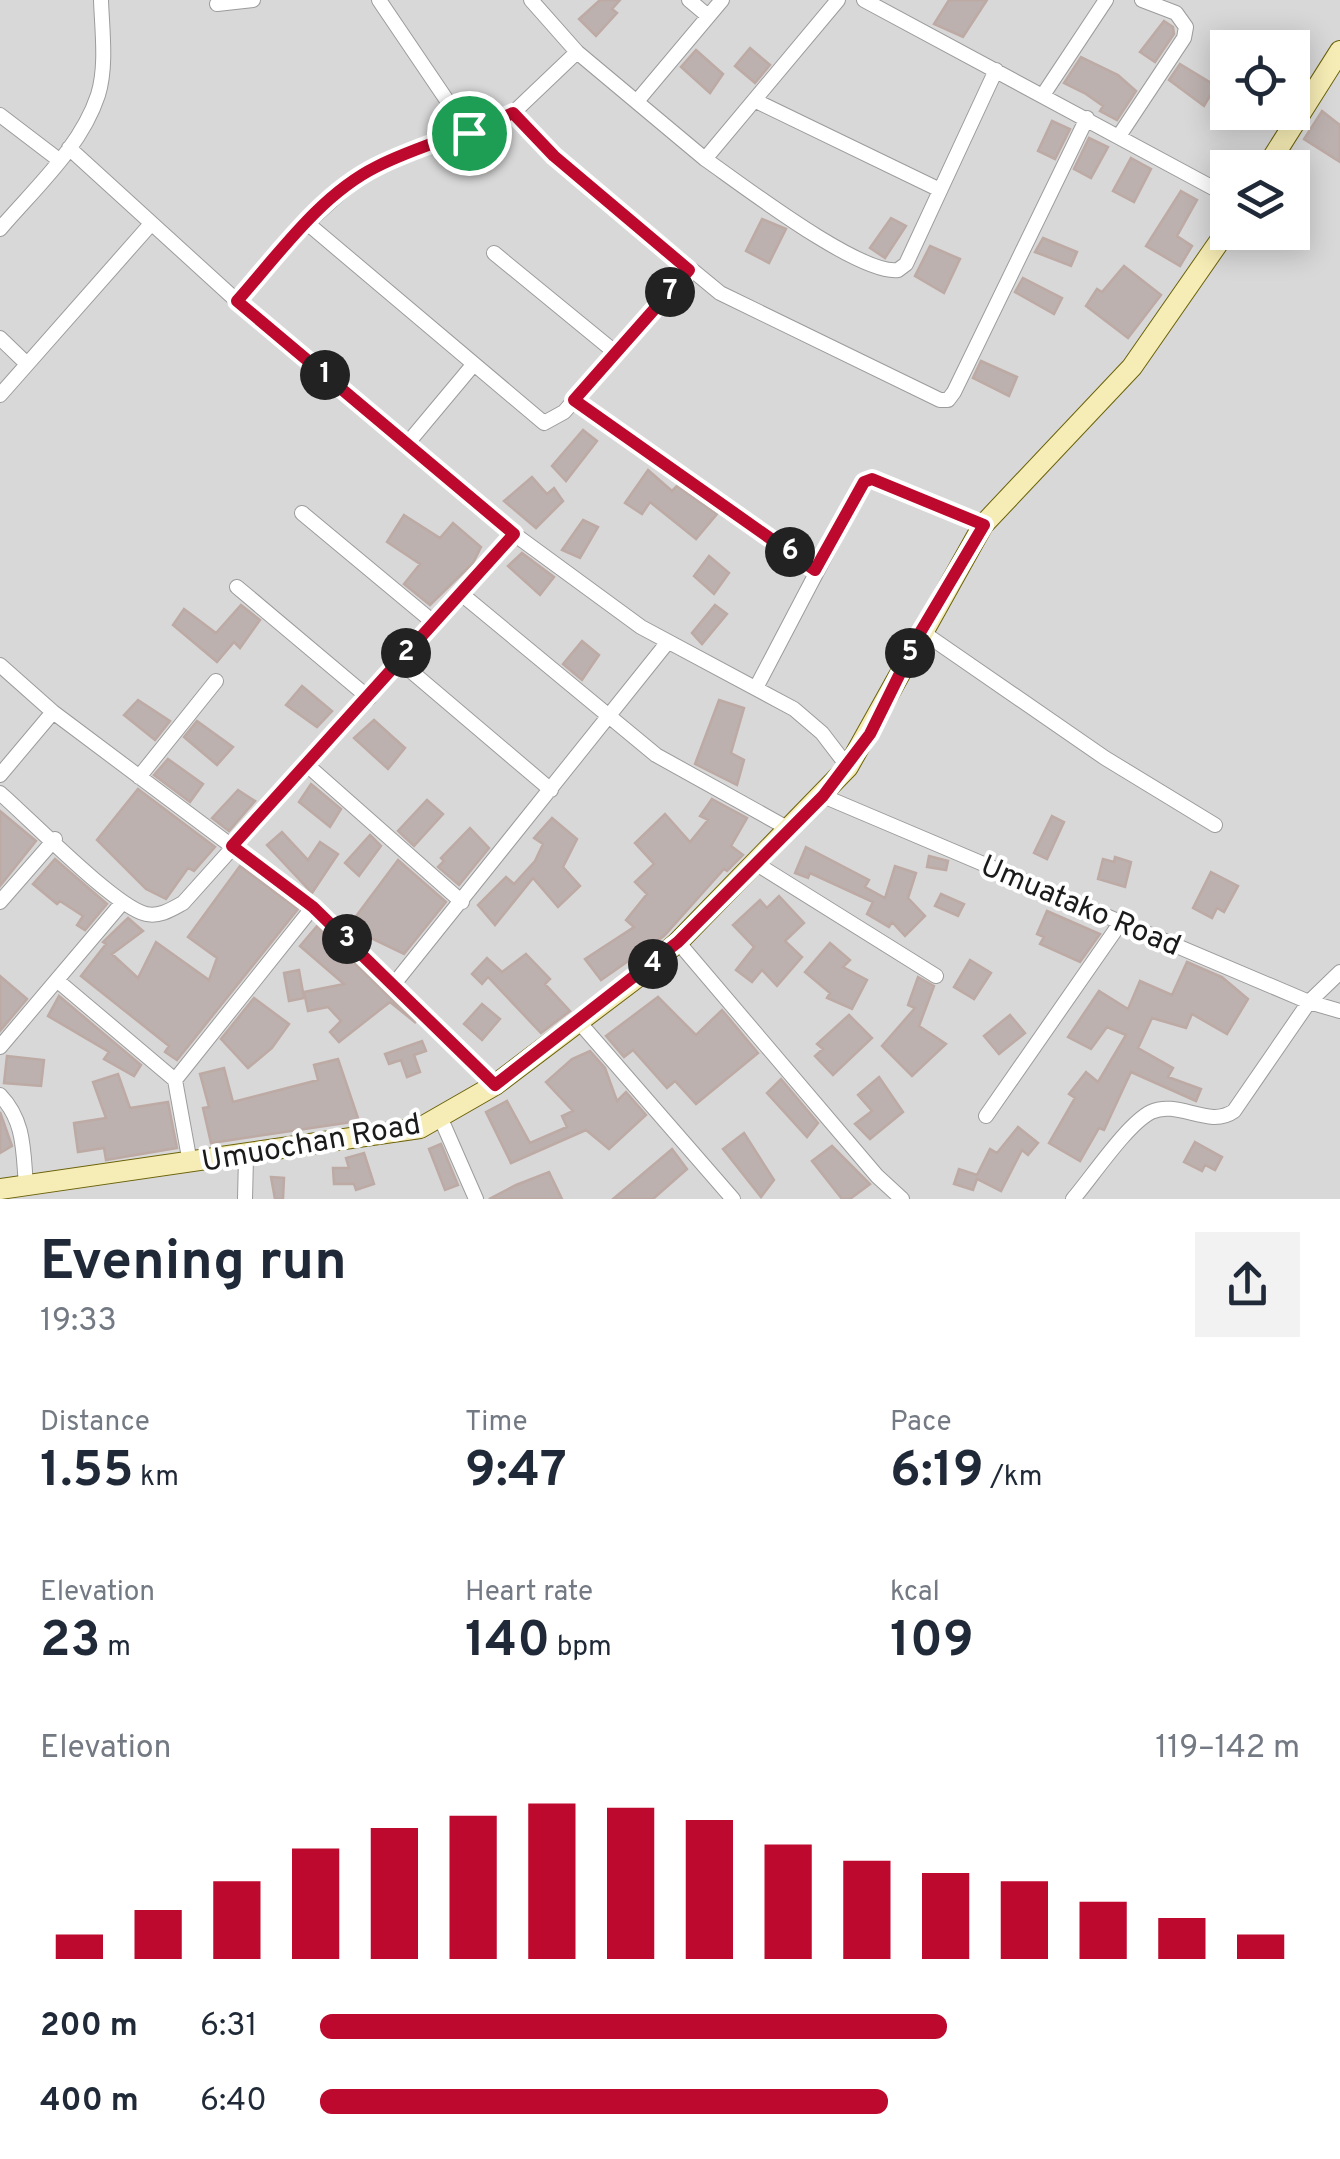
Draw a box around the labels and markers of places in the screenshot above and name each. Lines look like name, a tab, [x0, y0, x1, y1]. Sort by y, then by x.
pin	[427, 91, 512, 176]
pin: 7	[645, 267, 695, 317]
pin: 1	[300, 350, 350, 400]
pin: 6	[765, 527, 815, 577]
pin: 2	[381, 628, 431, 678]
pin: 5	[885, 628, 935, 678]
pin: 3	[322, 914, 372, 964]
pin: 4	[628, 939, 678, 989]

